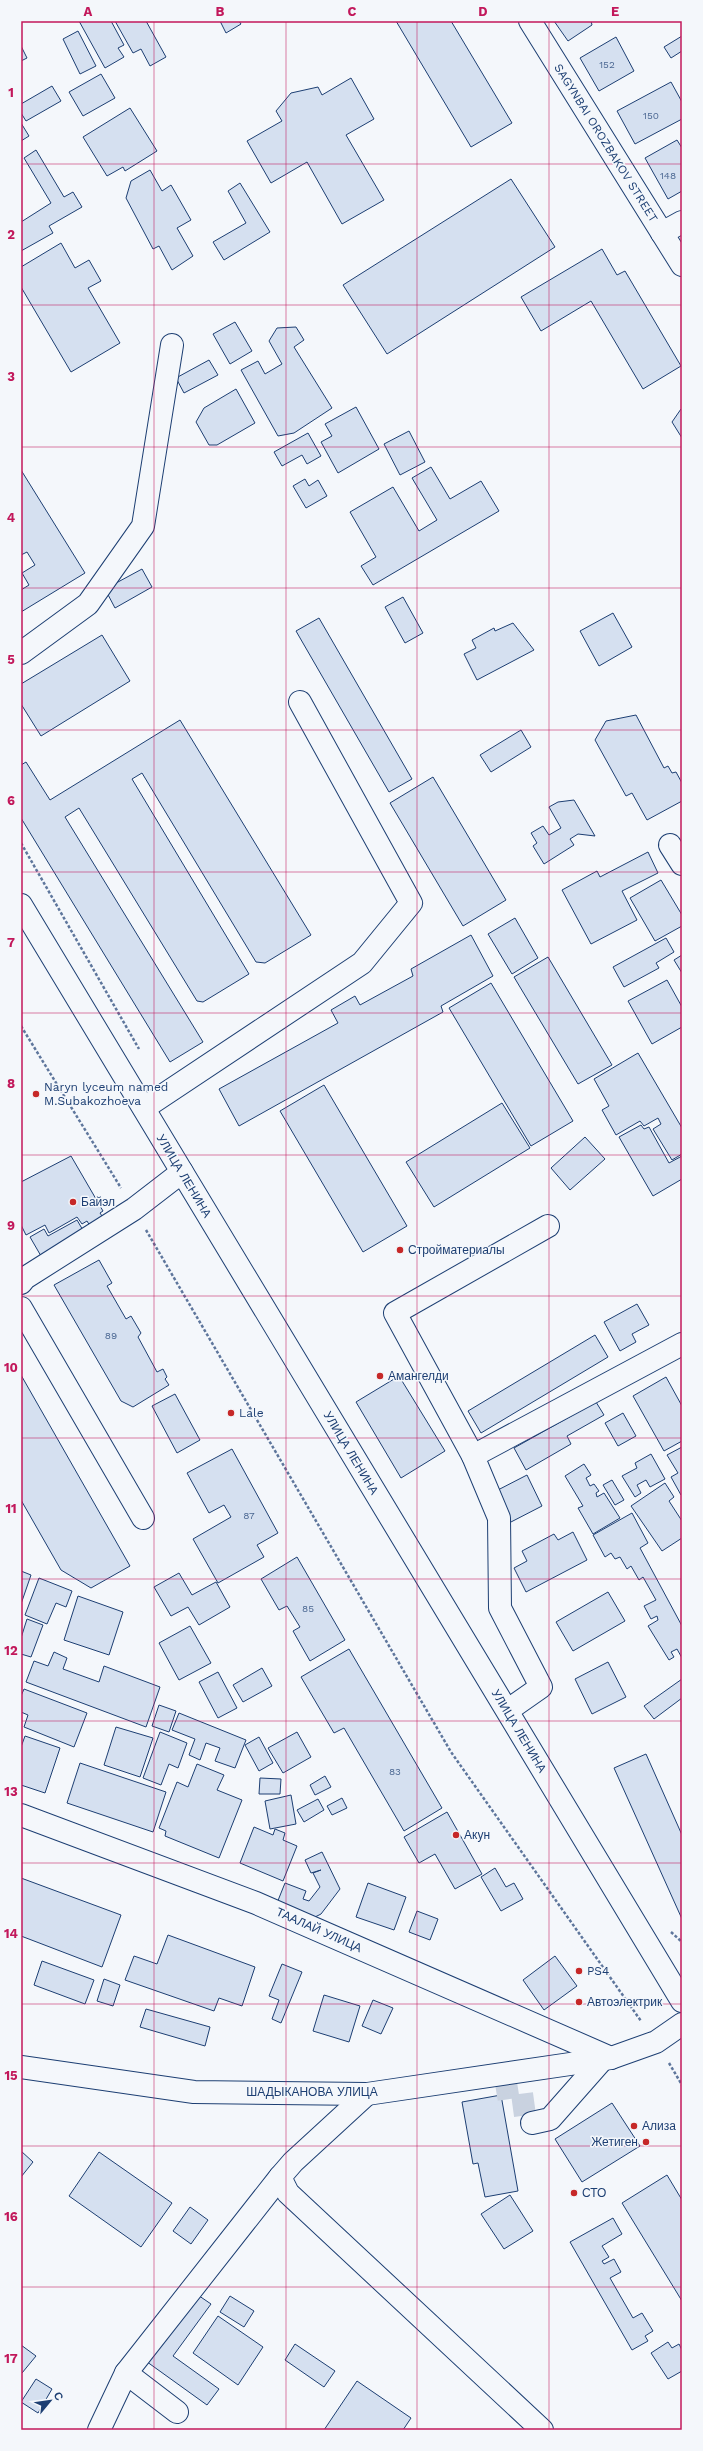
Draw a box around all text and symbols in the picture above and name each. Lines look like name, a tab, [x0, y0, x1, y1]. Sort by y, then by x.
text: A	[84, 4, 93, 19]
text: B	[216, 4, 225, 19]
text: C	[348, 4, 357, 19]
text: D	[478, 4, 488, 19]
text: E	[611, 4, 619, 19]
house number: 152	[599, 59, 615, 70]
street label: SAGYNBAI OROZBAKOV STREET	[551, 61, 661, 225]
text: 1	[8, 85, 14, 100]
house number: 150	[643, 110, 659, 121]
house number: 148	[660, 170, 676, 181]
text: 2	[7, 227, 15, 242]
text: 3	[7, 369, 15, 384]
text: 4	[7, 510, 16, 525]
text: 5	[7, 652, 15, 667]
text: 6	[7, 793, 15, 808]
text: 7	[7, 935, 15, 950]
text: 8	[7, 1076, 15, 1091]
place label: Naryn lyceum named M.Subakozhoeva	[44, 1080, 168, 1108]
marker: Naryn lyceum named M.Subakozhoeva	[31, 1089, 41, 1099]
street label: УЛИЦА ЛЕНИНА	[154, 1132, 214, 1220]
place label: Байэл	[81, 1195, 115, 1209]
marker: Байэл	[68, 1197, 78, 1207]
text: 9	[7, 1218, 15, 1233]
place label: Стройматериалы	[408, 1243, 505, 1257]
marker: Стройматериалы	[395, 1245, 405, 1255]
house number: 89	[105, 1330, 117, 1341]
text: 10	[4, 1360, 18, 1375]
place label: Амангелди	[388, 1369, 449, 1383]
marker: Амангелди	[375, 1371, 385, 1381]
place label: Lale	[239, 1406, 264, 1420]
marker: Lale	[226, 1408, 236, 1418]
street label: УЛИЦА ЛЕНИНА	[321, 1409, 381, 1497]
text: 11	[5, 1501, 17, 1516]
house number: 87	[243, 1510, 255, 1521]
house number: 85	[302, 1603, 314, 1614]
text: 12	[4, 1643, 18, 1658]
street label: УЛИЦА ЛЕНИНА	[489, 1687, 549, 1775]
house number: 83	[389, 1766, 401, 1777]
text: 13	[4, 1784, 18, 1799]
place label: Акун	[464, 1828, 490, 1842]
marker: Акун	[451, 1830, 461, 1840]
street label: ТААЛАЙ УЛИЦА	[274, 1904, 364, 1955]
text: 14	[4, 1926, 19, 1941]
place label: PS4	[587, 1964, 609, 1978]
marker: PS4	[574, 1966, 584, 1976]
place label: Автоэлектрик	[587, 1995, 663, 2009]
marker: Автоэлектрик	[574, 1997, 584, 2007]
text: 15	[4, 2068, 18, 2083]
street label: ШАДЫКАНОВА УЛИЦА	[246, 2085, 378, 2099]
place label: Ализа	[642, 2119, 676, 2133]
marker: Ализа	[629, 2121, 639, 2131]
place label: Жетиген	[591, 2135, 638, 2149]
marker: Жетиген	[641, 2137, 651, 2147]
place label: СТО	[582, 2186, 606, 2200]
marker: СТО	[569, 2188, 579, 2198]
text: 16	[4, 2209, 18, 2224]
text: 17	[4, 2351, 18, 2366]
north arrow	[30, 2381, 70, 2421]
text: С	[51, 2390, 66, 2403]

